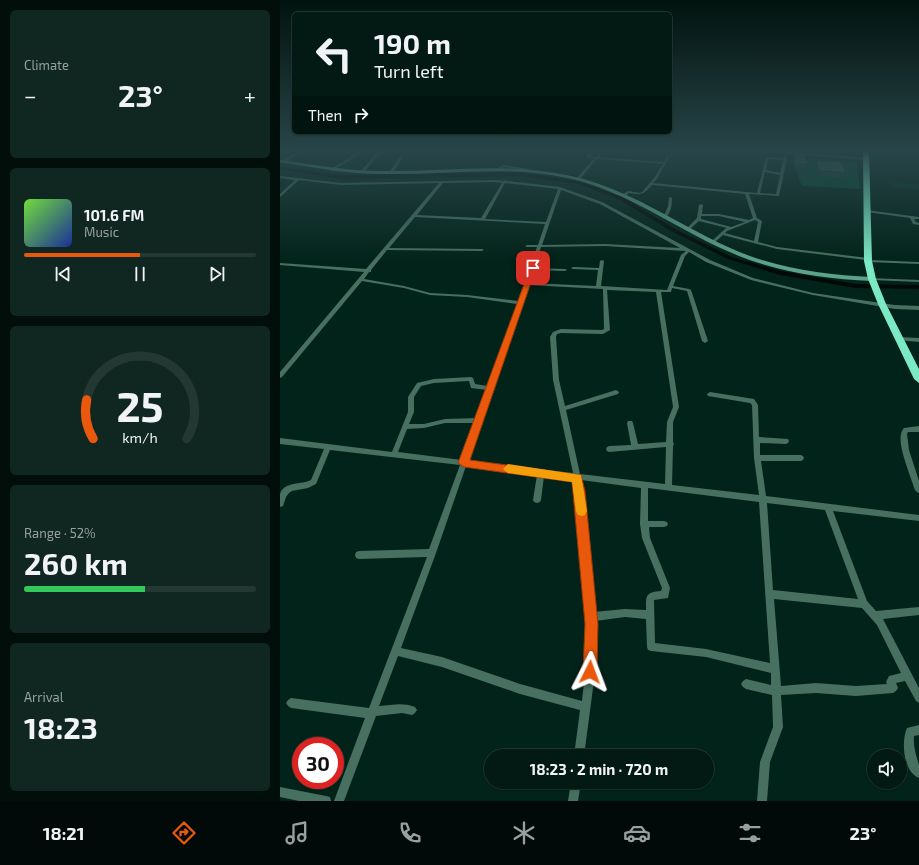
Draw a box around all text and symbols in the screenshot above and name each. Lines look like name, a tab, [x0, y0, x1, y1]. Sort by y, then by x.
text: 190 m	[374, 26, 451, 60]
icon: left	[308, 28, 360, 80]
text: Climate	[24, 57, 69, 73]
text: Turn left	[374, 60, 444, 82]
text: 23°	[118, 77, 163, 113]
text: −	[24, 82, 37, 108]
text: +	[244, 82, 256, 108]
icon: right	[350, 104, 372, 126]
text: Then	[308, 106, 342, 124]
text: 101.6 FM	[84, 206, 144, 224]
text: Music	[84, 224, 119, 240]
pin	[516, 251, 550, 285]
icon: arrive	[522, 257, 544, 279]
icon: previous	[52, 263, 74, 285]
icon: pause	[129, 263, 151, 285]
icon: next	[206, 263, 228, 285]
text: 25	[116, 379, 164, 429]
text: km/h	[122, 428, 158, 445]
text: Range · 52%	[24, 525, 96, 541]
text: 260 km	[24, 545, 128, 581]
position arrow	[569, 651, 611, 693]
text: Arrival	[24, 689, 64, 705]
text: 18:23	[24, 709, 98, 745]
speed limit sign: 30	[292, 737, 344, 789]
map controls	[867, 749, 907, 789]
button: sound	[867, 749, 907, 789]
text: 18:23 · 2 min · 720 m	[530, 760, 668, 778]
icon: directions	[170, 819, 198, 847]
icon: music	[283, 819, 311, 847]
icon: phone	[396, 819, 424, 847]
icon: climate	[510, 819, 538, 847]
icon: car	[623, 819, 651, 847]
icon: filters	[736, 819, 764, 847]
text: 18:21	[43, 822, 85, 844]
text: 23°	[849, 822, 876, 844]

